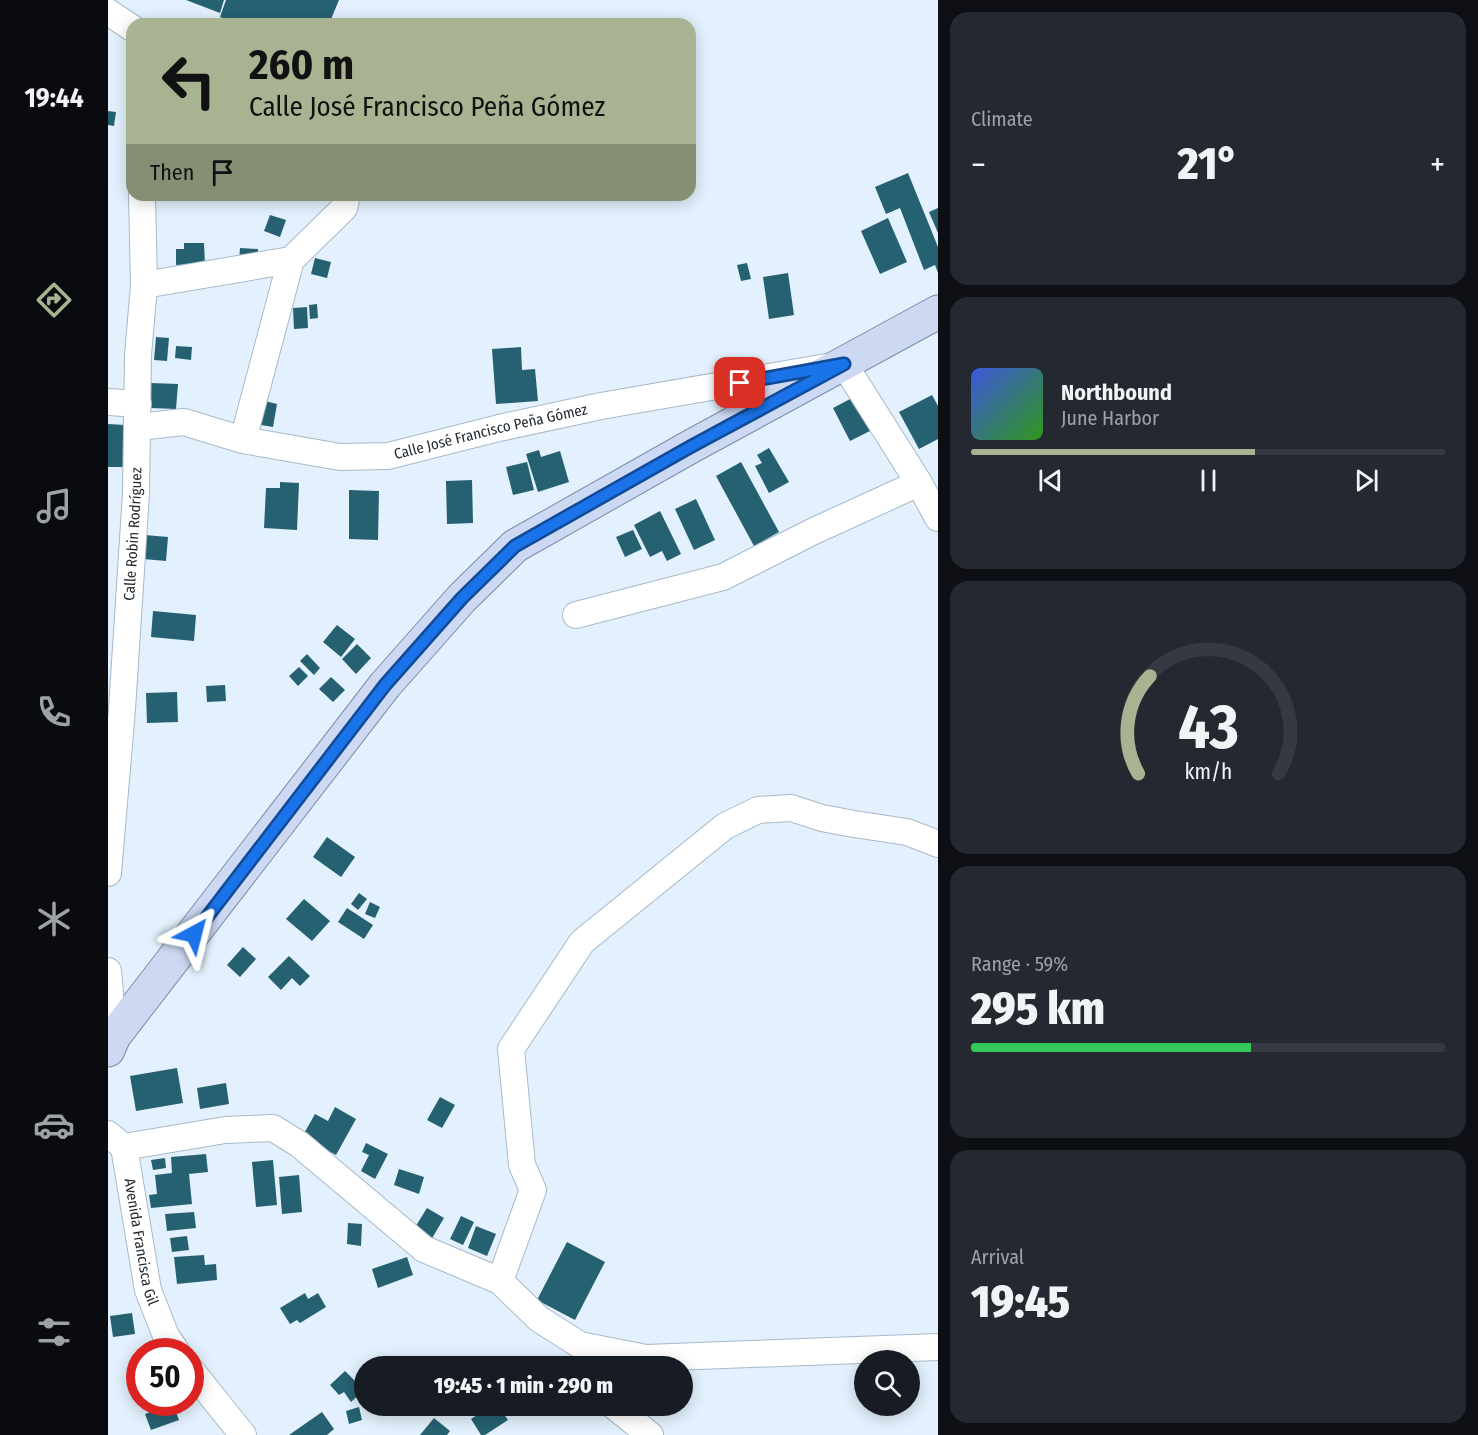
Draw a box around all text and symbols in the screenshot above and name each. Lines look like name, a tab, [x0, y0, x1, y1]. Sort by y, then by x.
text: 260 m	[249, 40, 354, 90]
icon: left	[150, 42, 228, 120]
text: 19:44	[24, 82, 84, 114]
text: Calle José Francisco Peña Gómez	[249, 91, 605, 123]
text: Climate	[971, 107, 1033, 131]
text: 21°	[1177, 137, 1238, 191]
text: −	[971, 145, 986, 185]
text: +	[1430, 145, 1445, 185]
icon: arrive	[206, 156, 239, 189]
text: Then	[150, 159, 194, 186]
icon: directions	[33, 279, 75, 321]
pin	[714, 357, 765, 408]
icon: arrive	[723, 366, 756, 399]
text: Northbound	[1061, 379, 1172, 406]
street label: Calle José Francisco Peña Gómez	[392, 400, 589, 463]
text: June Harbor	[1061, 406, 1159, 430]
icon: previous	[1034, 464, 1067, 497]
icon: pause	[1192, 464, 1225, 497]
icon: next	[1350, 464, 1383, 497]
street label: Calle Robin Rodríguez	[120, 467, 145, 601]
icon: music	[33, 485, 75, 527]
icon: phone	[33, 691, 75, 733]
text: 43	[1178, 691, 1238, 766]
text: km/h	[1184, 760, 1232, 786]
icon: climate	[33, 898, 75, 940]
position arrow	[162, 902, 226, 966]
text: Range · 59%	[971, 952, 1068, 976]
text: 295 km	[971, 982, 1105, 1036]
icon: car	[33, 1104, 75, 1146]
street label: Avenida Francisca Gil	[120, 1177, 162, 1308]
text: Arrival	[971, 1245, 1024, 1269]
text: 19:45	[971, 1275, 1070, 1329]
icon: filters	[33, 1311, 75, 1353]
speed limit sign: 50	[126, 1338, 204, 1416]
map controls	[854, 1350, 920, 1416]
button: search	[854, 1350, 920, 1416]
text: 19:45 · 1 min · 290 m	[434, 1372, 613, 1399]

